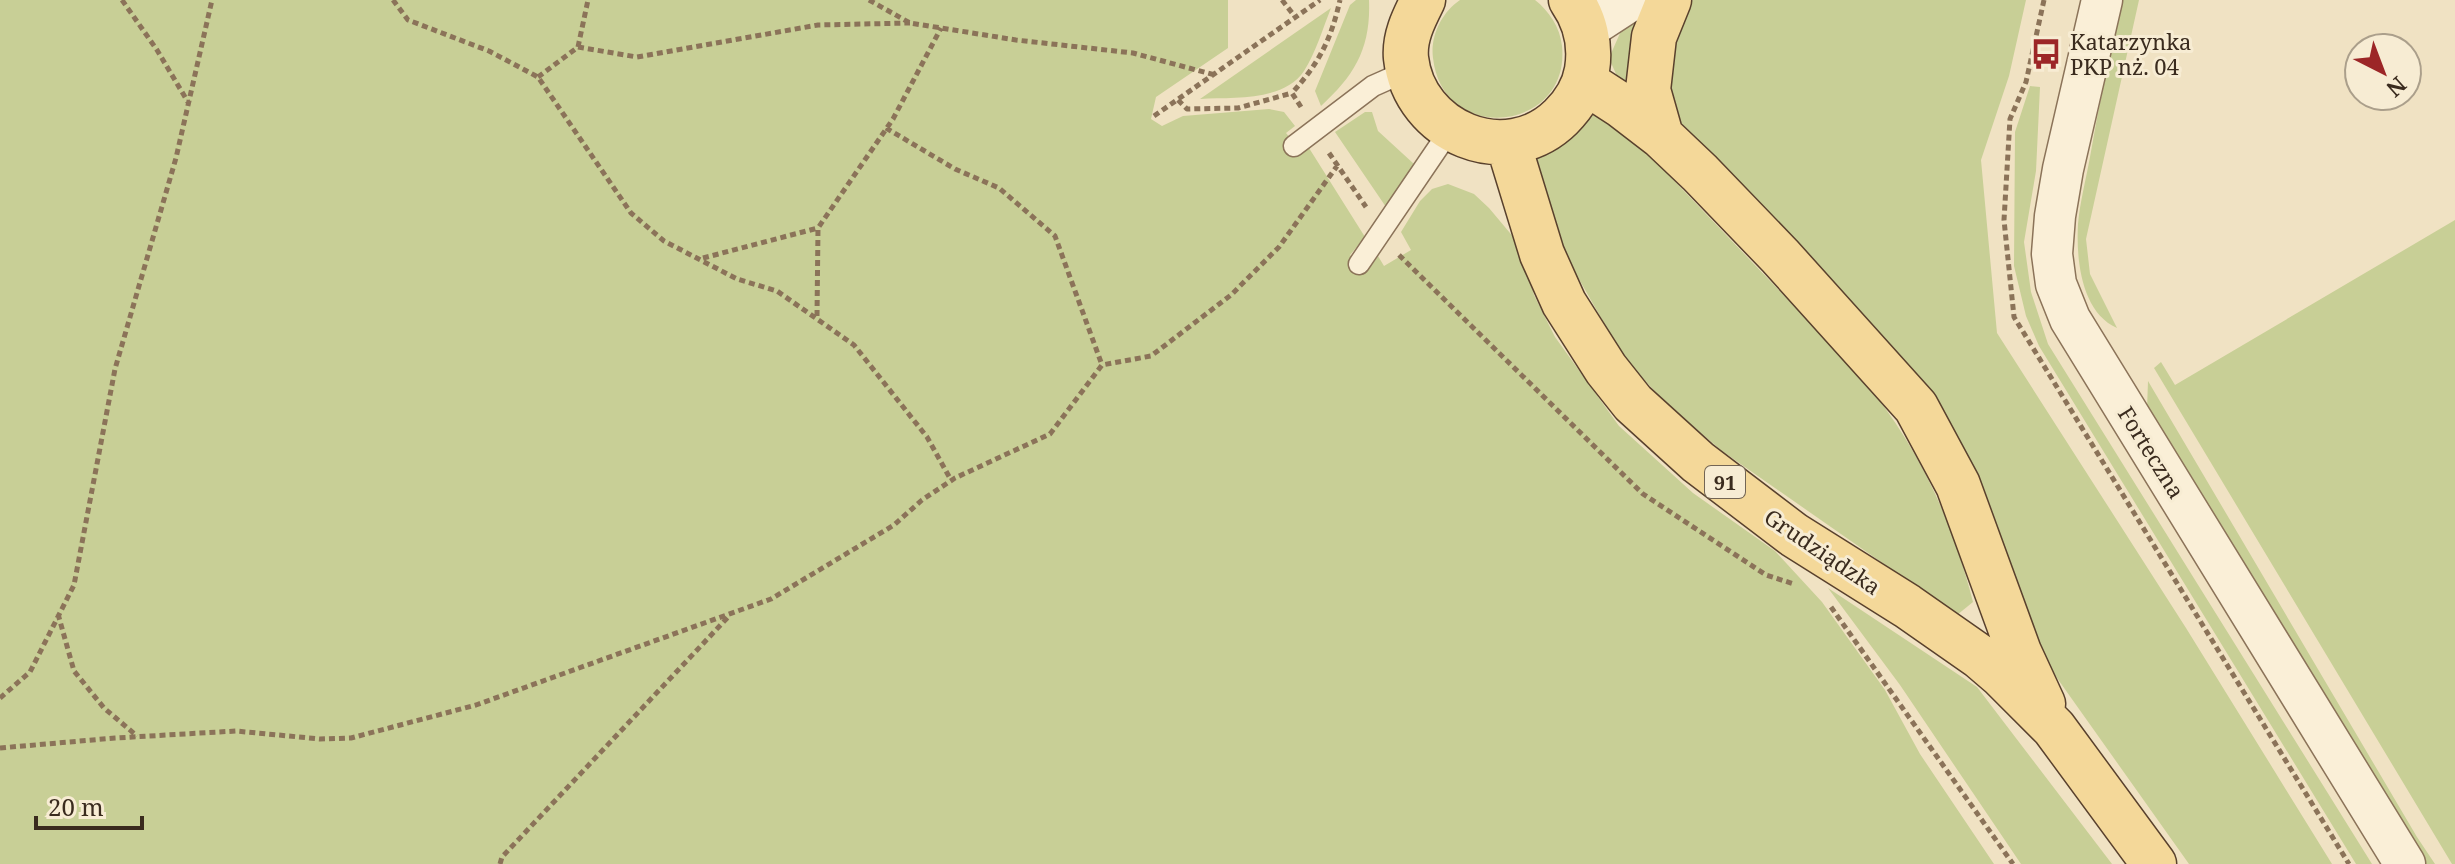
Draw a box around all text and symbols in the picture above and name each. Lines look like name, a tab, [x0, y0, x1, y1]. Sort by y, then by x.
place label: Katarzynka PKP nż. 04	[2070, 26, 2191, 81]
north arrow	[2343, 32, 2423, 112]
bus stop icon: Katarzynka PKP nż. 04	[2029, 37, 2063, 71]
text: N	[2381, 71, 2414, 105]
street label: Forteczna	[2112, 400, 2192, 504]
road number: 91	[1705, 466, 1745, 498]
street label: Grudziądzka	[1759, 501, 1887, 601]
scale bar	[36, 780, 142, 830]
text: 20 m	[48, 790, 104, 823]

